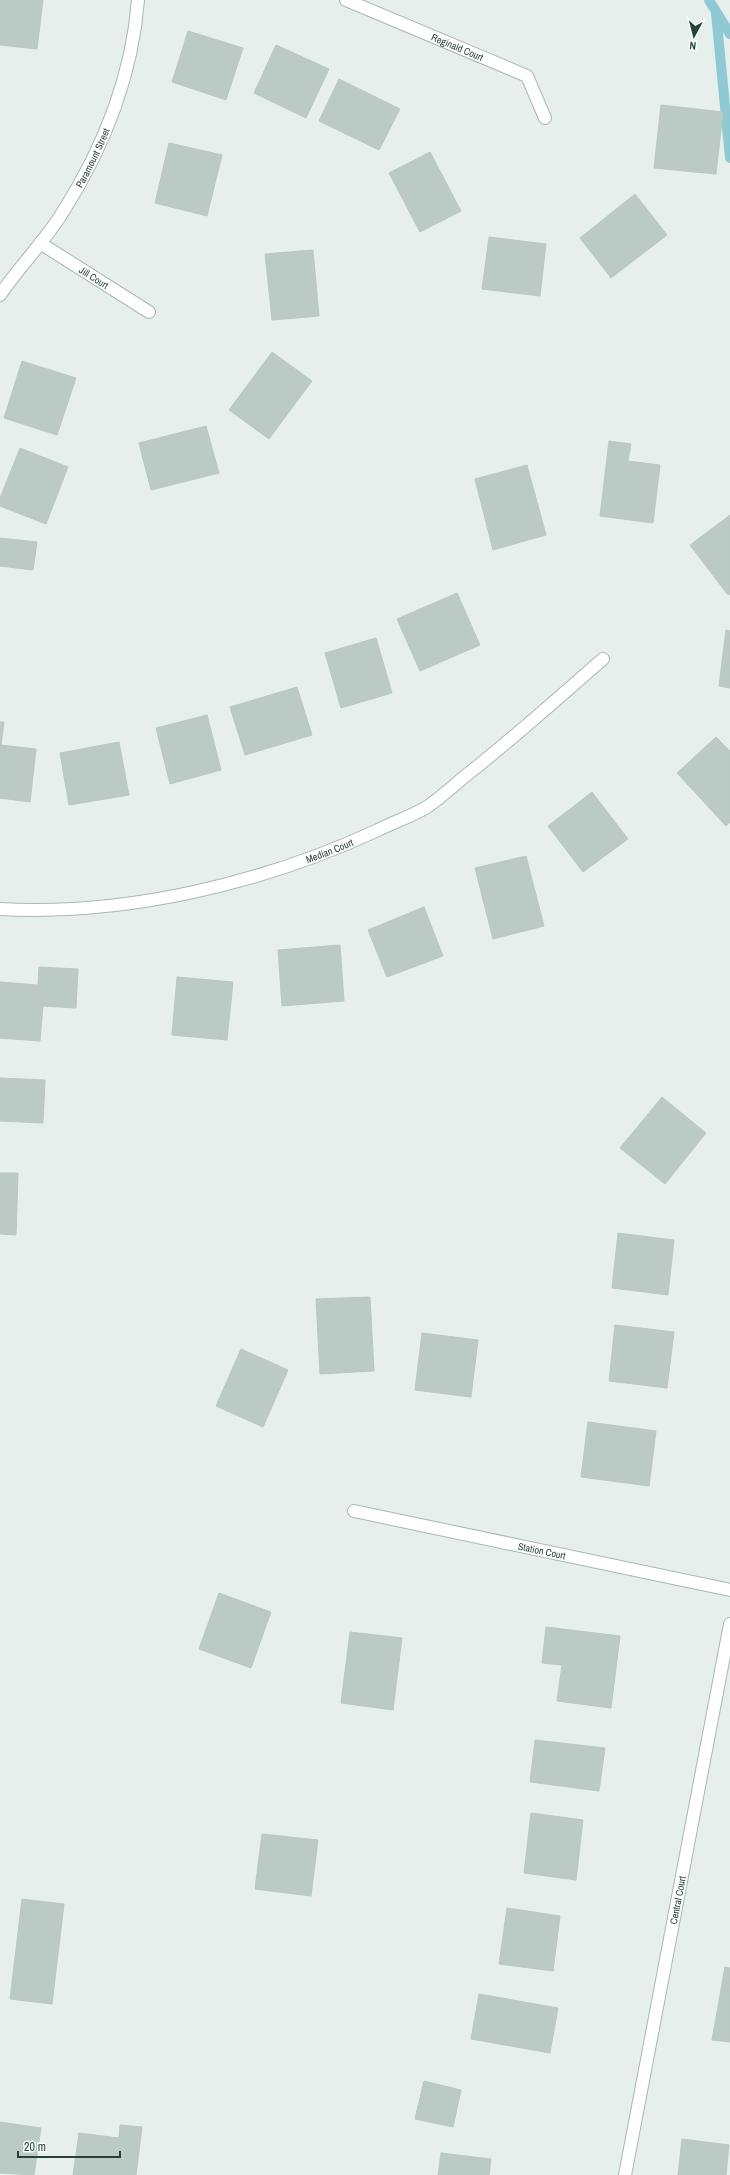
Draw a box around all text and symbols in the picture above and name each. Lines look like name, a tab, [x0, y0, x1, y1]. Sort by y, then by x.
north arrow	[674, 16, 714, 56]
street label: Reginald Court	[430, 30, 486, 64]
text: N	[689, 39, 697, 53]
street label: Paramount Street	[72, 126, 113, 190]
street label: Jill Court	[77, 263, 112, 292]
street label: Median Court	[304, 835, 356, 866]
street label: Station Court	[517, 1539, 568, 1562]
street label: Central Court	[666, 1874, 689, 1925]
scale bar	[18, 2133, 120, 2159]
text: 20 m	[24, 2139, 46, 2155]

